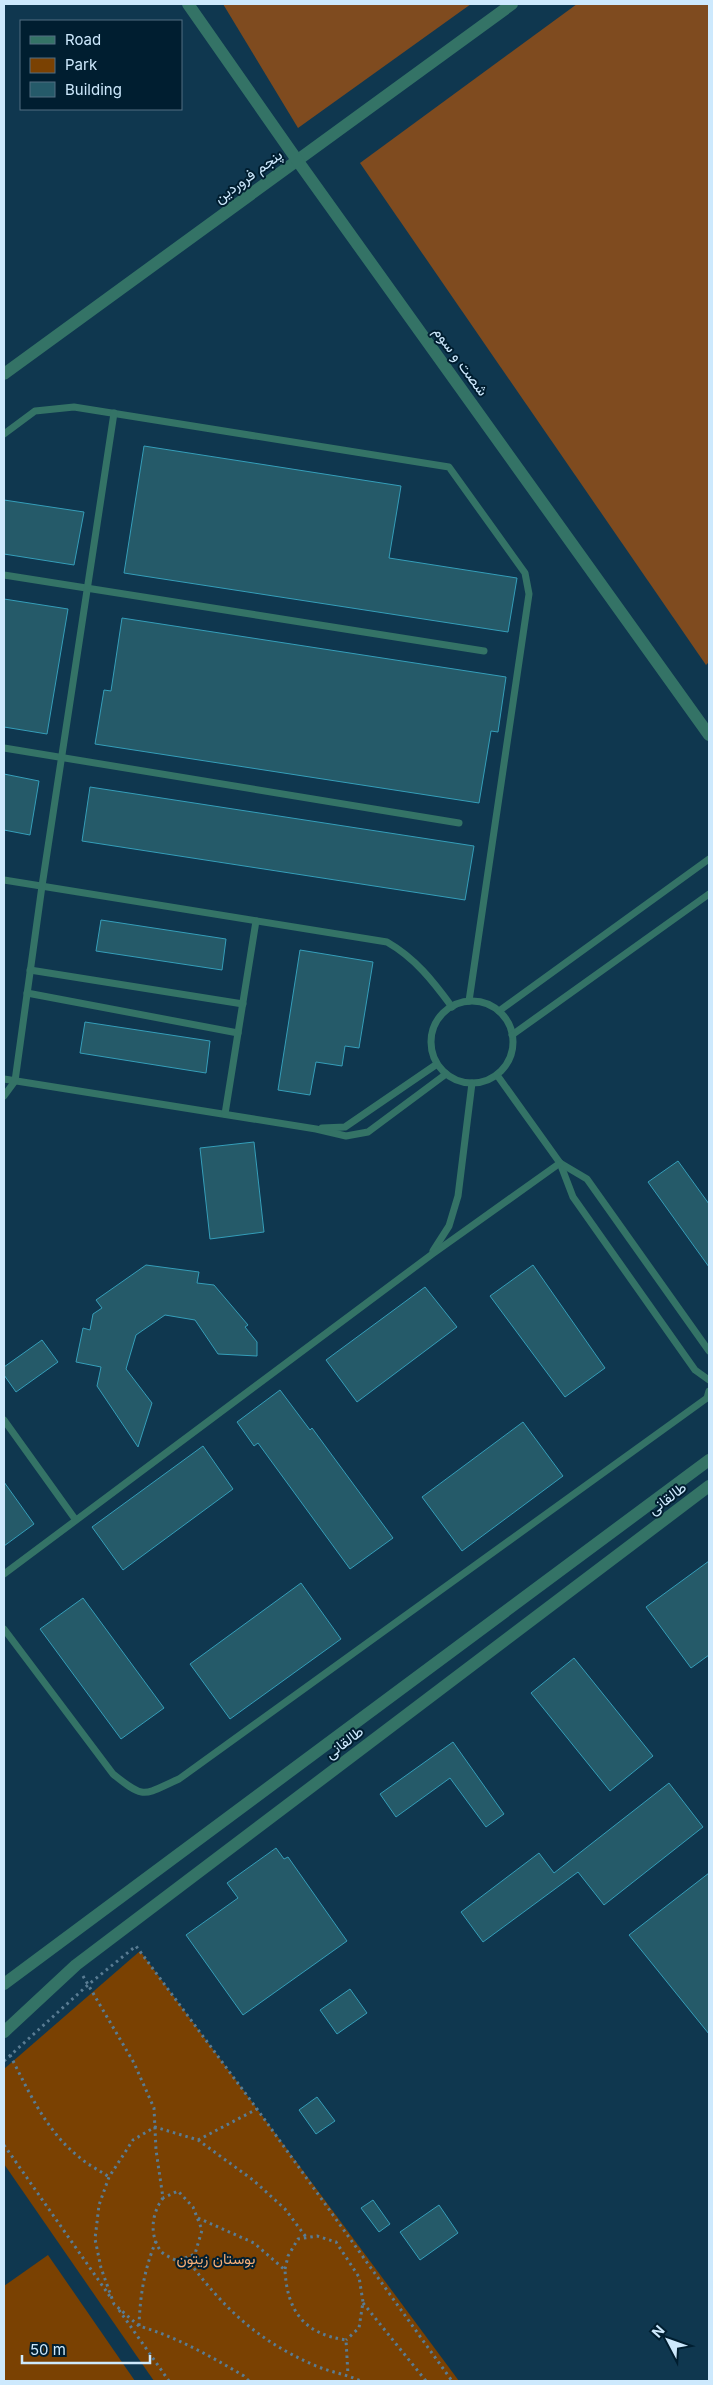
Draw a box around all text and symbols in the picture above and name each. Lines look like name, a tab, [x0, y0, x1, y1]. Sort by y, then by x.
legend	[20, 20, 182, 110]
text: Road	[65, 30, 101, 49]
text: Park	[65, 55, 98, 74]
text: Building	[65, 80, 122, 99]
street label: پنجم فروردین	[210, 145, 287, 208]
street label: شصت و سوم	[429, 323, 493, 400]
street label: طالقانی	[644, 1477, 691, 1519]
street label: طالقانی	[321, 1721, 368, 1763]
park label: بوستان زیتون	[177, 2249, 255, 2268]
north arrow	[643, 2315, 693, 2365]
text: N	[648, 2322, 668, 2341]
scale bar	[22, 2332, 150, 2364]
text: 50 m	[30, 2340, 66, 2359]

